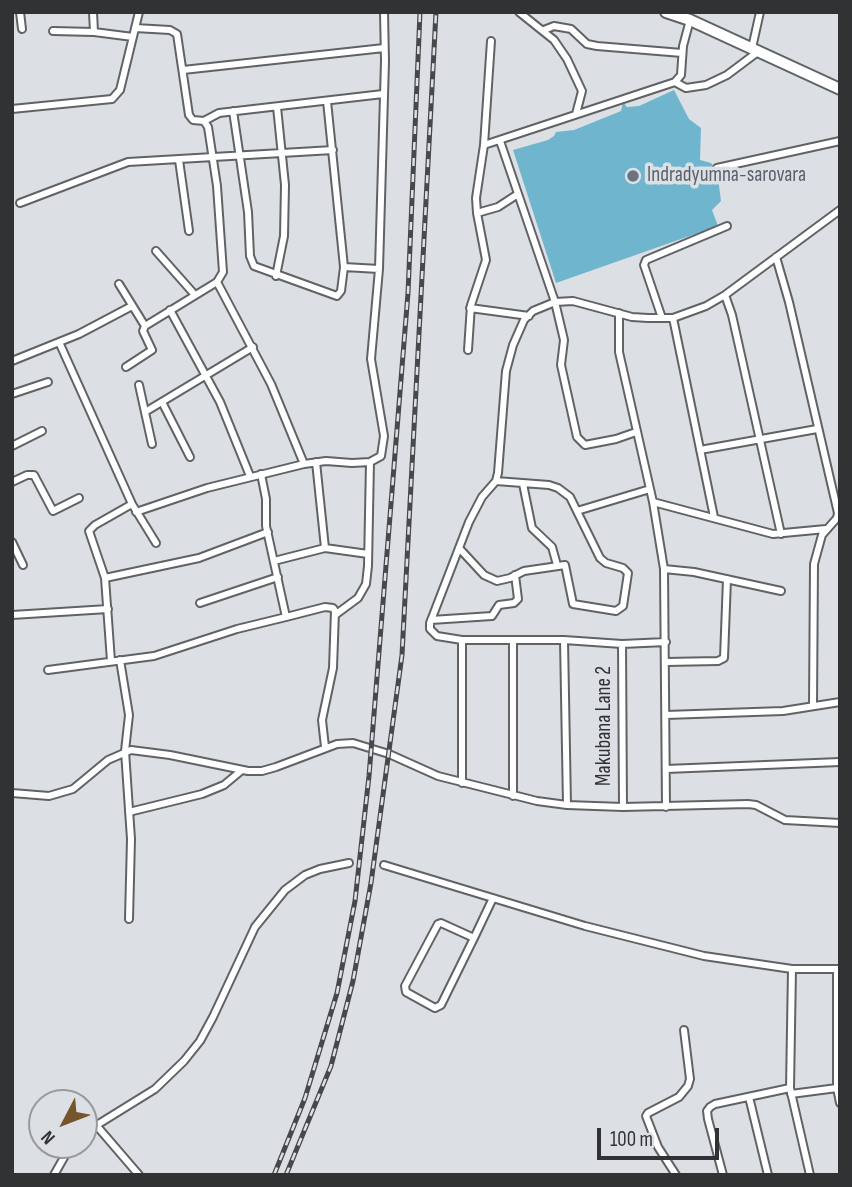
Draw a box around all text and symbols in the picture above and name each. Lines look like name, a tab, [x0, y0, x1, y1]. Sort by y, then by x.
place label: Indradyumna-sarovara	[647, 163, 806, 189]
marker: Indradyumna-sarovara	[625, 168, 641, 184]
street label: Makubana Lane 2	[592, 666, 618, 786]
north arrow	[28, 1089, 98, 1159]
scale bar	[600, 1114, 722, 1158]
text: N	[37, 1126, 60, 1149]
text: 100 m	[610, 1127, 653, 1152]

